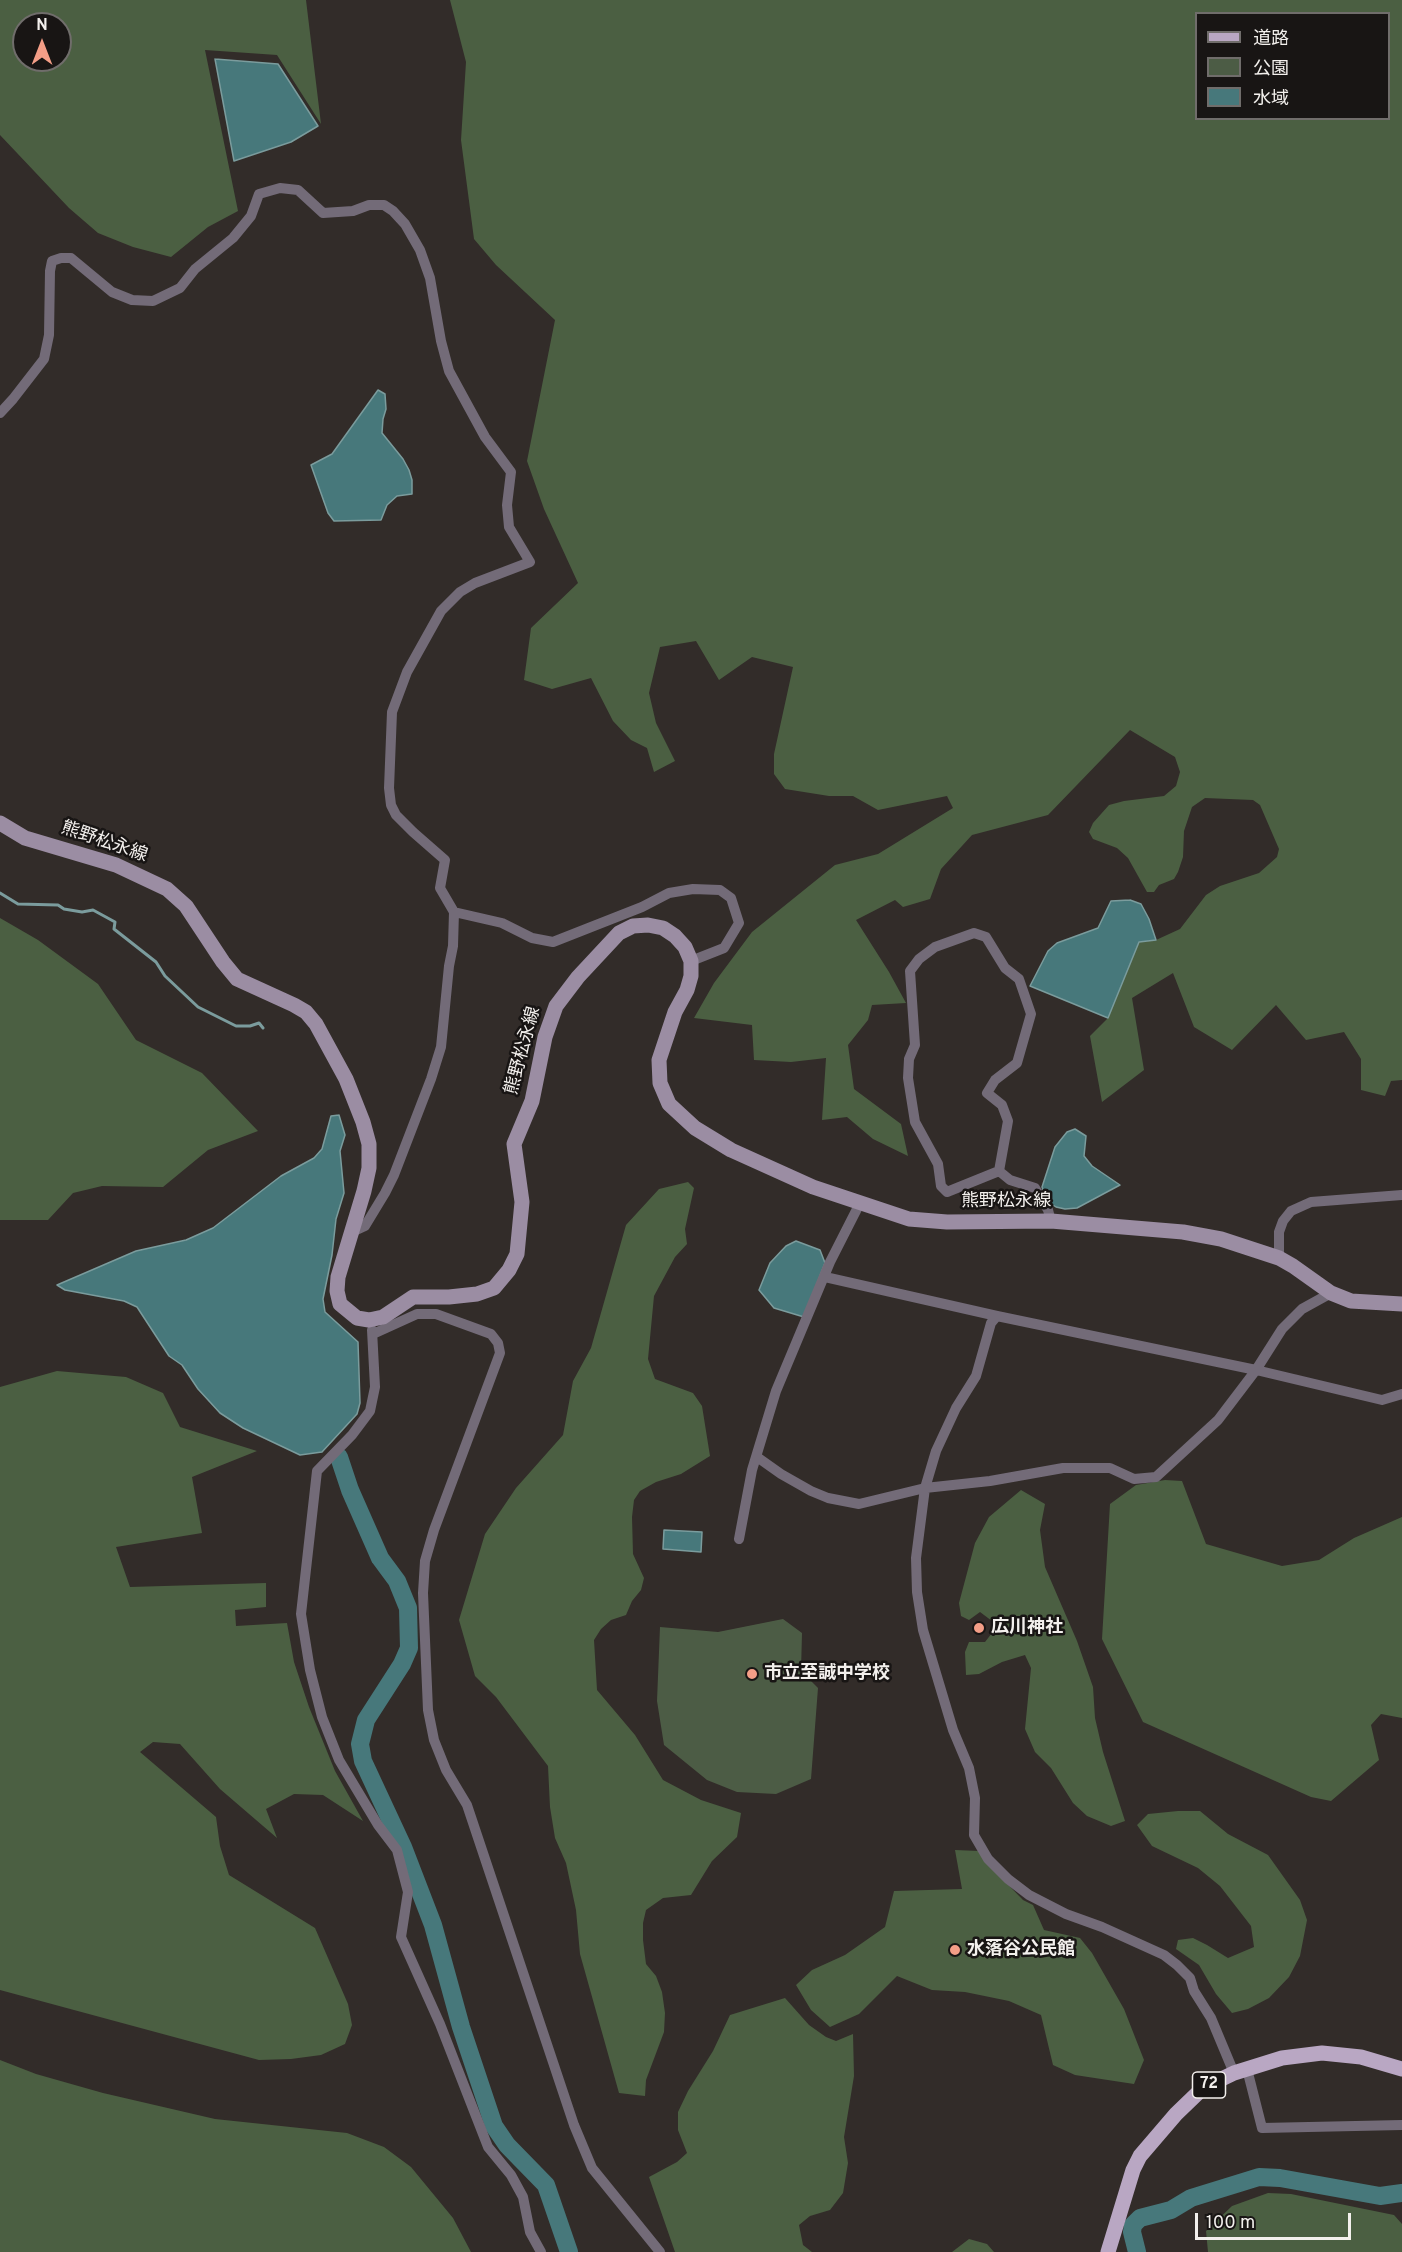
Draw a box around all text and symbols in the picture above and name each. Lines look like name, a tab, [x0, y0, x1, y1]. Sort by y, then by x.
north arrow	[12, 12, 72, 72]
legend	[1195, 12, 1390, 120]
text: N	[36, 16, 48, 36]
text: 道路	[1253, 28, 1289, 51]
text: 公園	[1253, 58, 1289, 81]
text: 水域	[1253, 88, 1289, 111]
street label: 熊野松永線	[58, 818, 150, 868]
street label: 熊野松永線	[502, 1005, 546, 1097]
street label: 熊野松永線	[961, 1191, 1051, 1213]
place label: 広川神社	[991, 1617, 1063, 1639]
marker: 広川神社	[972, 1621, 986, 1635]
place label: 市立至誠中学校	[764, 1663, 890, 1685]
marker: 市立至誠中学校	[745, 1667, 759, 1681]
place label: 水落谷公民館	[967, 1939, 1075, 1961]
marker: 水落谷公民館	[948, 1943, 962, 1957]
road number: 72	[1192, 2072, 1226, 2098]
scale bar	[1198, 2201, 1354, 2239]
text: 100 m	[1206, 2212, 1255, 2235]

